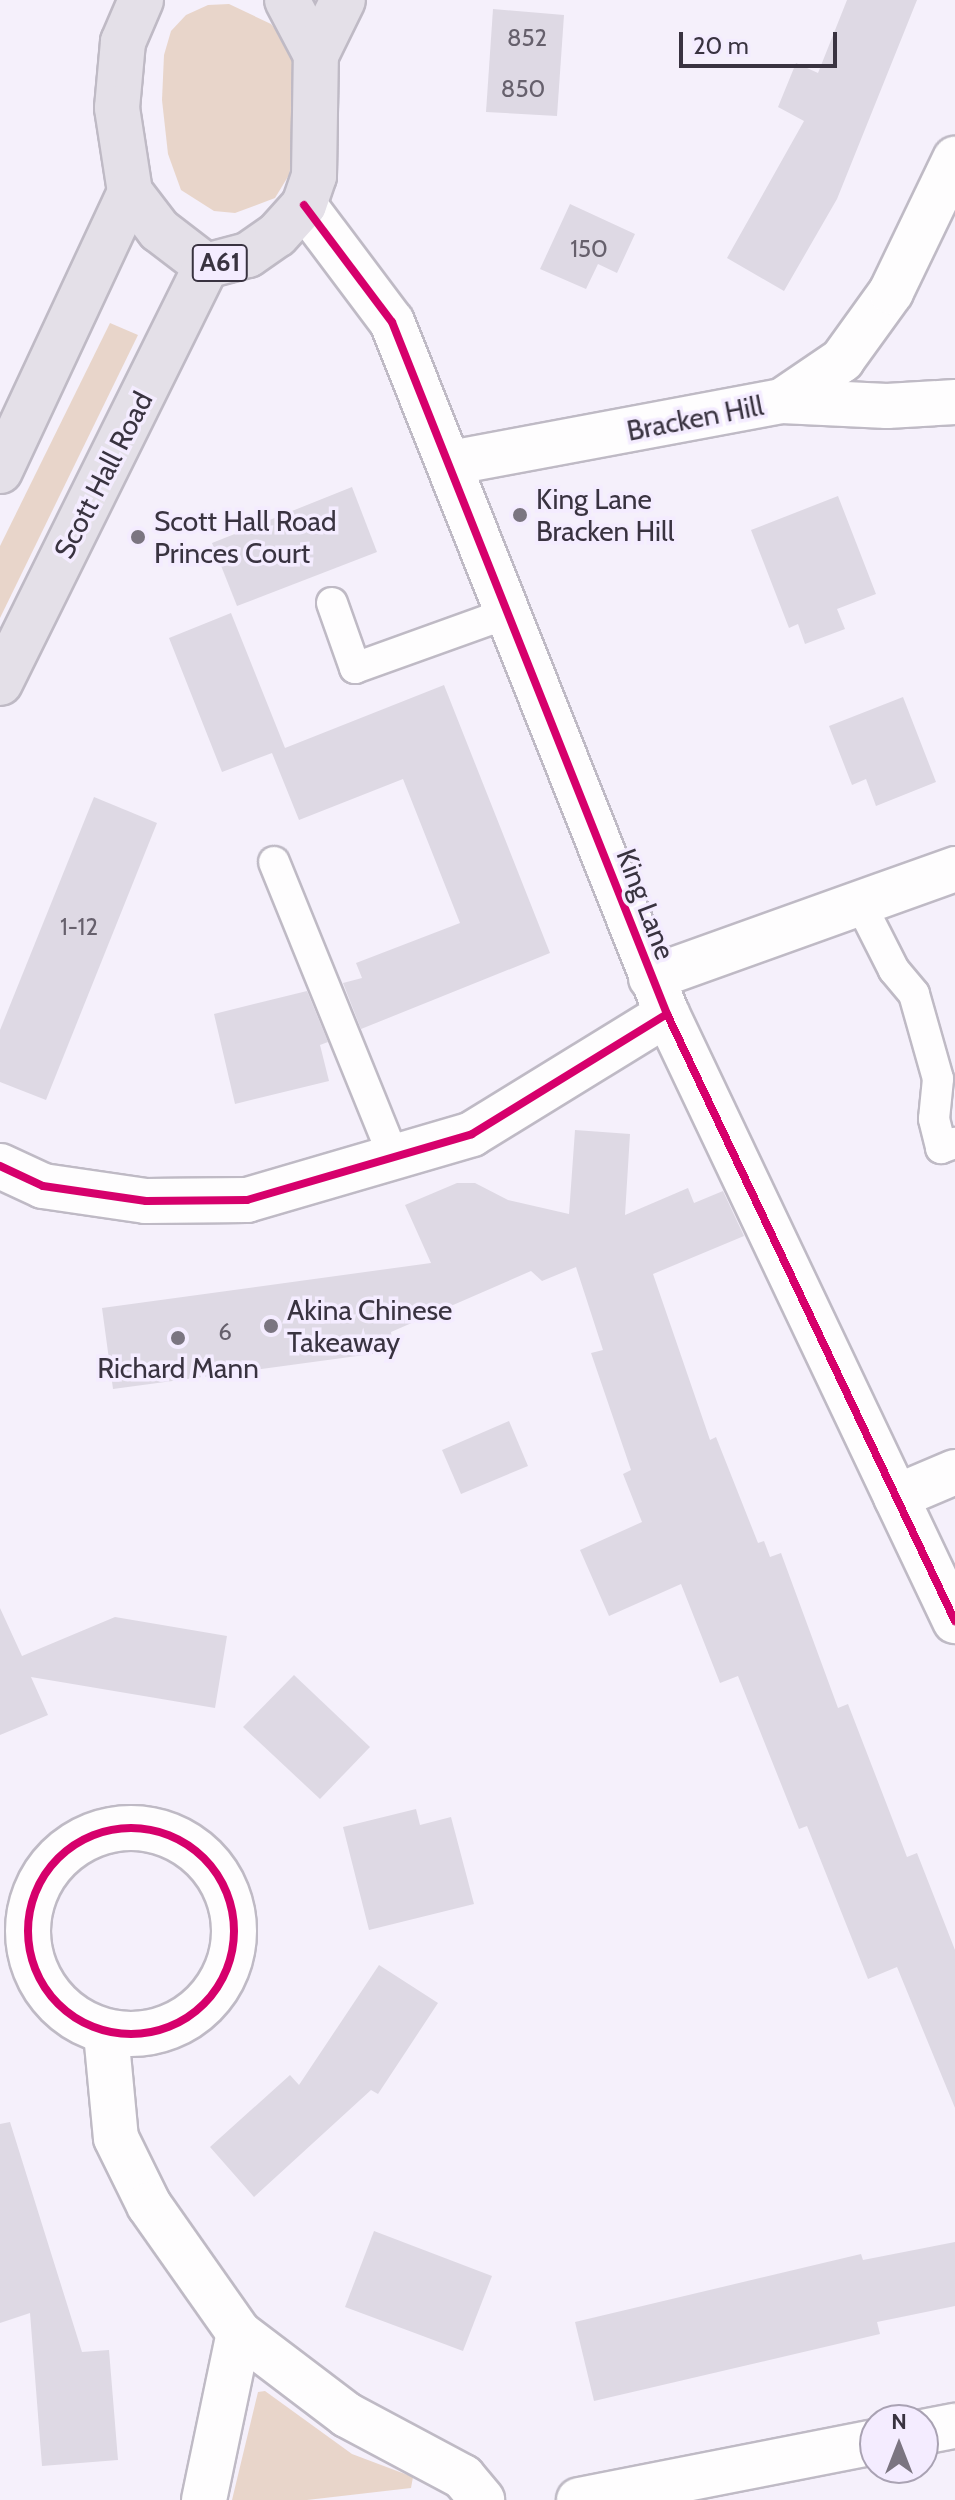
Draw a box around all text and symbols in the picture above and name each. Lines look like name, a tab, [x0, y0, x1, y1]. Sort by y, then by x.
scale bar	[683, 16, 841, 66]
house number: 852	[507, 24, 547, 52]
text: 20 m	[693, 31, 749, 60]
house number: 850	[501, 75, 545, 103]
house number: 150	[570, 235, 608, 263]
road number: A61	[190, 241, 250, 285]
street label: Scott Hall Road	[47, 386, 159, 564]
street label: Bracken Hill	[624, 388, 766, 448]
place label: King Lane Bracken Hill	[536, 482, 674, 548]
place label: Scott Hall Road Princes Court	[154, 504, 336, 570]
marker: King Lane Bracken Hill	[511, 506, 529, 524]
marker: Scott Hall Road Princes Court	[129, 528, 147, 546]
street label: King Lane	[610, 844, 682, 964]
house number: 1-12	[60, 913, 98, 941]
place label: Akina Chinese Takeaway	[287, 1293, 452, 1359]
marker: Akina Chinese Takeaway	[262, 1317, 280, 1335]
house number: 6	[218, 1318, 232, 1346]
marker: Richard Mann	[169, 1329, 187, 1347]
place label: Richard Mann	[97, 1351, 259, 1385]
north arrow	[859, 2404, 939, 2484]
text: N	[891, 2408, 907, 2435]

